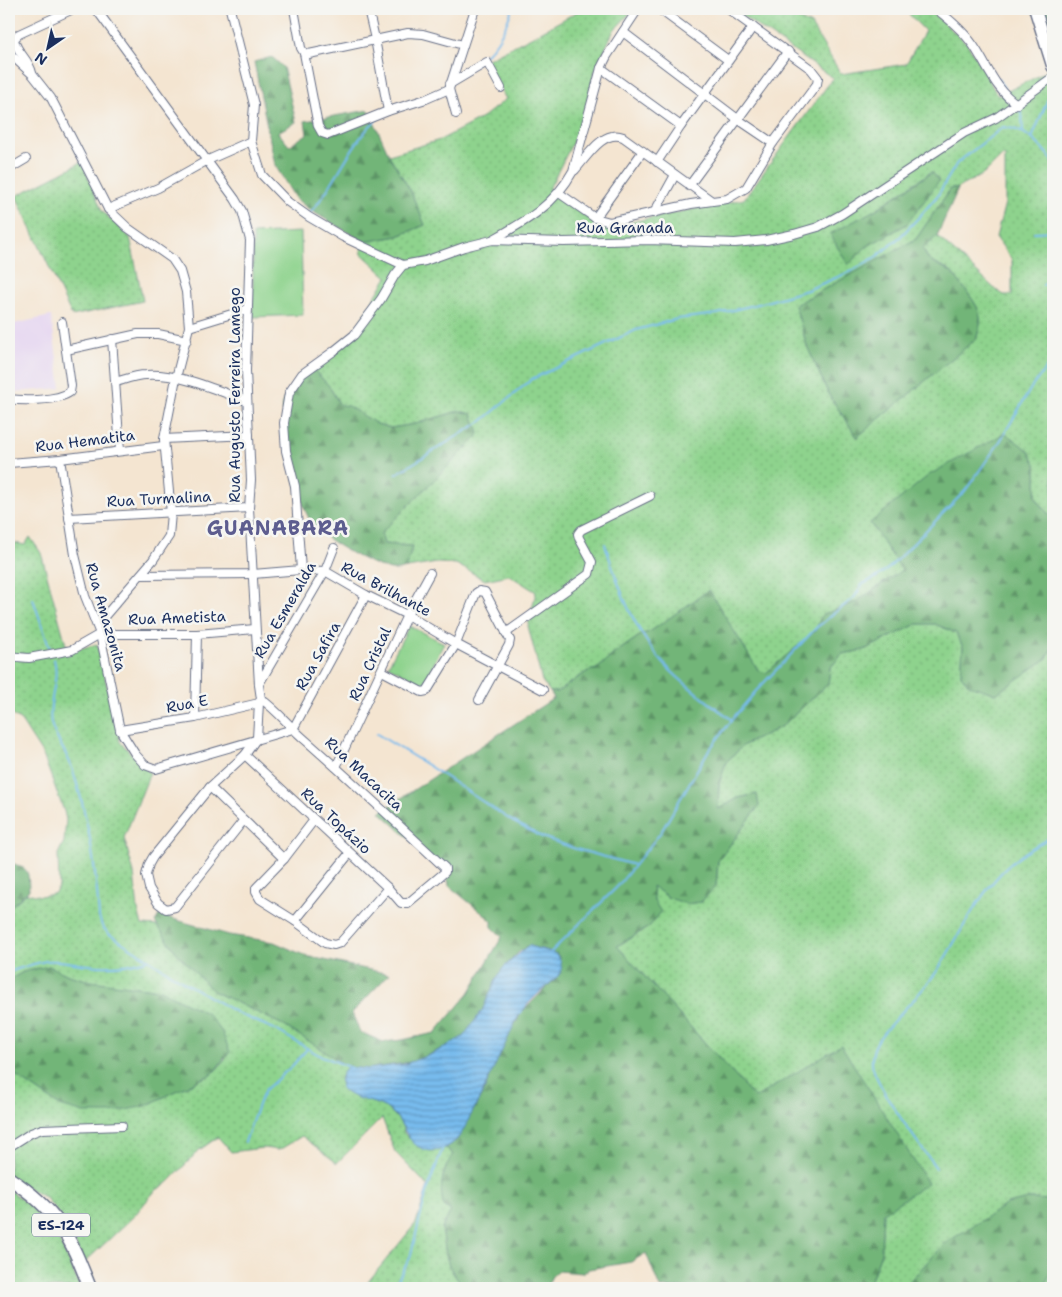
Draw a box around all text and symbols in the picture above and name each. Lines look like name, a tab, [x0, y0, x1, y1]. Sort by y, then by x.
north arrow	[22, 22, 72, 72]
text: N	[31, 48, 50, 69]
street label: Rua Granada	[577, 218, 674, 238]
street label: Rua Augusto Ferreira Lamego	[225, 287, 245, 503]
street label: Rua Hematita	[34, 425, 136, 457]
street label: Rua Turmalina	[106, 486, 213, 512]
district label: GUANABARA	[207, 515, 349, 541]
street label: Rua Esmeralda	[249, 557, 321, 662]
street label: Rua Brilhante	[338, 557, 434, 621]
street label: Rua Amazonita	[81, 560, 131, 674]
street label: Rua Ametista	[128, 606, 227, 630]
street label: Rua Safira	[291, 618, 345, 694]
street label: Rua Cristal	[344, 623, 396, 704]
street label: Rua E	[164, 690, 210, 718]
street label: Rua Macacita	[321, 733, 408, 816]
street label: Rua Topázio	[297, 783, 375, 859]
road number: ES-124	[32, 1214, 90, 1236]

